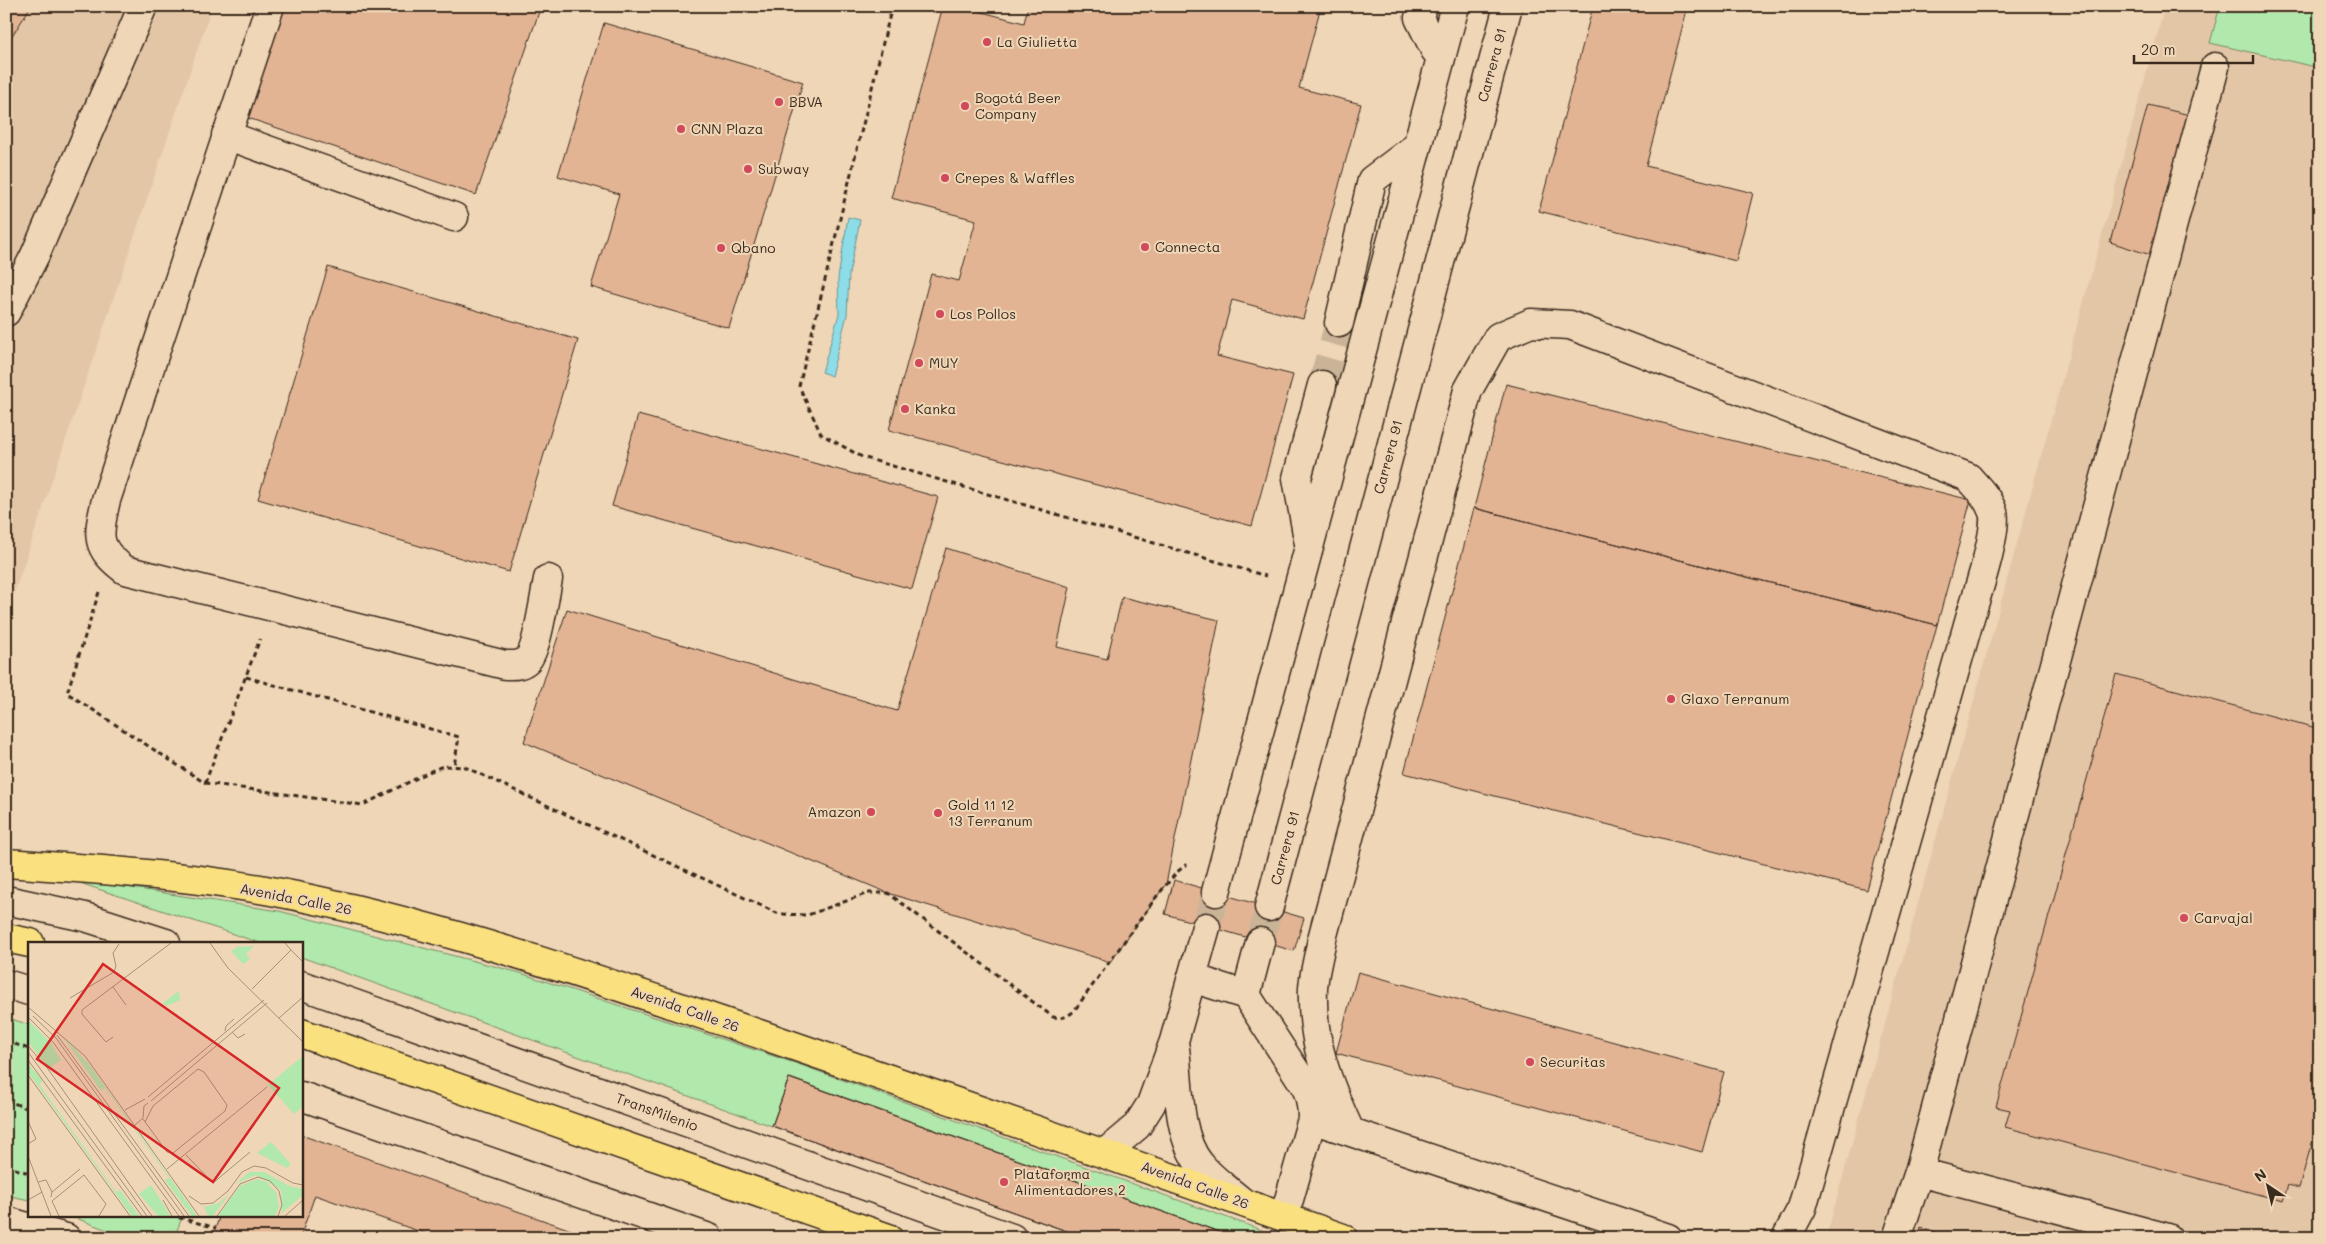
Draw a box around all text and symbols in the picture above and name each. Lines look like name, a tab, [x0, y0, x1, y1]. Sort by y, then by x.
street label: Carrera 91	[1472, 26, 1511, 104]
place label: La Giulietta	[997, 32, 1077, 51]
scale bar	[2134, 32, 2252, 64]
marker: La Giulietta	[981, 36, 993, 48]
text: 20 m	[2141, 39, 2175, 59]
place label: Bogotá Beer Company	[975, 88, 1061, 123]
place label: BBVA	[789, 92, 823, 111]
marker: BBVA	[773, 96, 785, 108]
marker: Bogotá Beer Company	[959, 100, 971, 112]
place label: CNN Plaza	[691, 119, 763, 138]
marker: CNN Plaza	[675, 123, 687, 135]
place label: Subway	[758, 159, 809, 178]
marker: Subway	[742, 163, 754, 175]
place label: Crepes & Waffles	[955, 168, 1075, 187]
marker: Crepes & Waffles	[939, 172, 951, 184]
place label: Connecta	[1155, 237, 1221, 256]
place label: Qbano	[731, 238, 776, 257]
marker: Connecta	[1139, 241, 1151, 253]
marker: Qbano	[715, 242, 727, 254]
place label: Los Pollos	[950, 304, 1016, 323]
marker: Los Pollos	[934, 308, 946, 320]
place label: MUY	[929, 353, 959, 372]
marker: MUY	[913, 357, 925, 369]
place label: Kanka	[915, 399, 956, 418]
marker: Kanka	[899, 403, 911, 415]
street label: Carrera 91	[1368, 418, 1407, 496]
place label: Glaxo Terranum	[1681, 689, 1789, 708]
marker: Glaxo Terranum	[1665, 693, 1677, 705]
place label: Gold 11 12 13 Terranum	[948, 795, 1033, 830]
place label: Amazon	[808, 802, 861, 821]
marker: Amazon	[865, 806, 877, 818]
marker: Gold 11 12 13 Terranum	[932, 807, 944, 819]
street label: Carrera 91	[1265, 809, 1304, 887]
street label: Avenida Calle 26	[239, 878, 354, 919]
place label: Carvajal	[2194, 908, 2253, 927]
marker: Carvajal	[2178, 912, 2190, 924]
inset map	[28, 942, 302, 1216]
street label: Avenida Calle 26	[628, 981, 742, 1036]
place label: Securitas	[1540, 1052, 1605, 1071]
marker: Securitas	[1524, 1056, 1536, 1068]
street label: TransMilenio	[613, 1088, 701, 1135]
street label: Avenida Calle 26	[1139, 1156, 1252, 1213]
north arrow	[2244, 1162, 2294, 1212]
place label: Plataforma Alimentadores 2	[1014, 1164, 1126, 1199]
text: N	[2250, 1164, 2270, 1186]
marker: Plataforma Alimentadores 2	[998, 1176, 1010, 1188]

